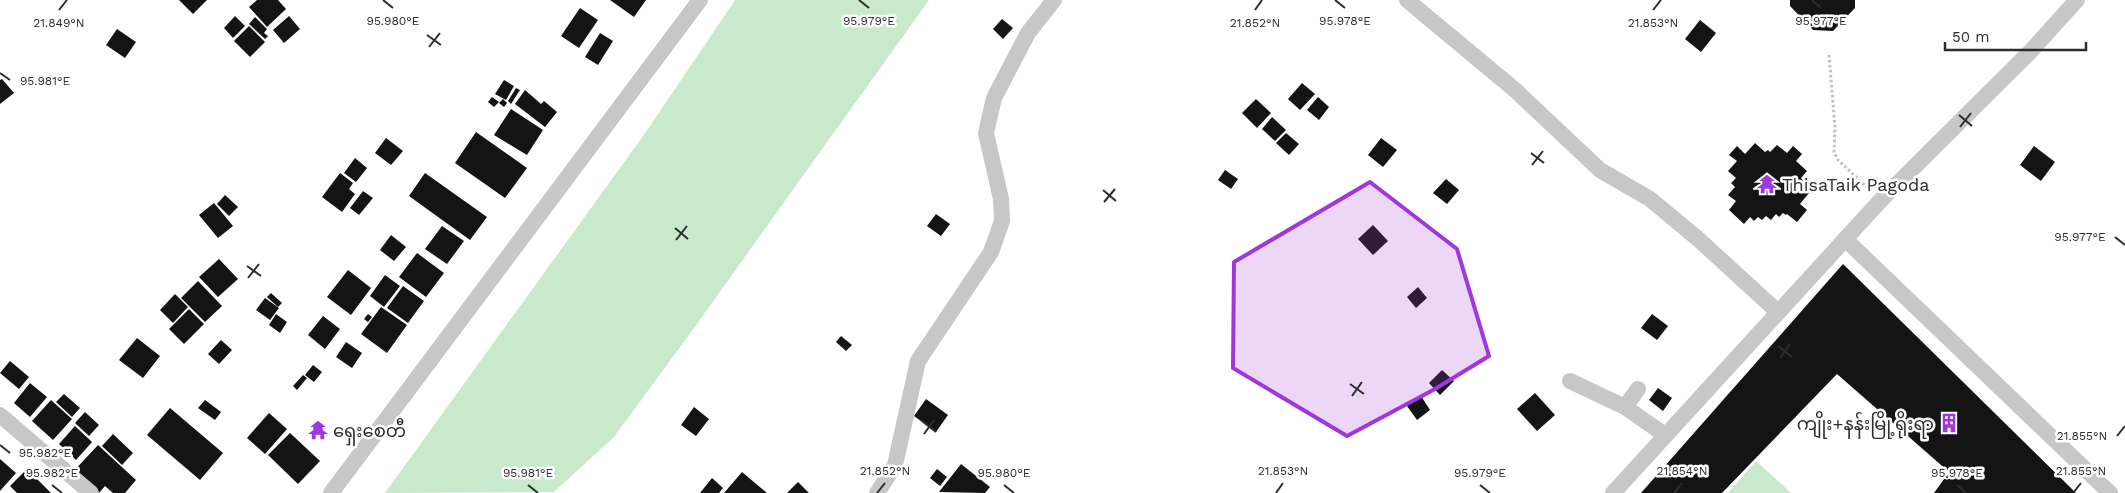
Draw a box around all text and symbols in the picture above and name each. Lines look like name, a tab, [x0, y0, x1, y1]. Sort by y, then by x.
text: 95.980°E	[366, 14, 420, 28]
text: 95.979°E	[843, 14, 895, 28]
text: 95.978°E	[1319, 14, 1371, 28]
text: 95.977°E	[1795, 14, 1847, 28]
text: 21.849°N	[33, 16, 85, 30]
text: 21.852°N	[1230, 16, 1280, 30]
text: 21.853°N	[1628, 16, 1678, 30]
scale bar	[1945, 20, 2086, 52]
text: 50 m	[1952, 28, 1989, 46]
text: 95.981°E	[20, 74, 70, 88]
temple icon: ThisaTaik Pagoda	[1756, 173, 1778, 195]
place label: ThisaTaik Pagoda	[1782, 174, 1929, 195]
text: 95.977°E	[2054, 230, 2106, 244]
place label: ကျိုး+နန်းမြို့ရိုးရာ	[1797, 410, 1934, 439]
building icon: ကျိုး+နန်းမြို့ရိုးရာ	[1938, 412, 1960, 434]
place label: ရှေးစေတီ	[333, 417, 406, 446]
temple icon: ရှေးစေတီ	[307, 419, 329, 441]
text: 21.855°N	[2057, 429, 2107, 443]
text: 95.982°E	[19, 446, 72, 460]
text: 21.852°N	[860, 464, 910, 478]
text: 21.853°N	[1258, 464, 1308, 478]
text: 21.854°N	[1657, 464, 1707, 478]
text: 21.855°N	[2056, 464, 2106, 478]
text: 95.982°E	[26, 466, 79, 480]
text: 95.981°E	[503, 466, 553, 480]
text: 95.980°E	[977, 466, 1031, 480]
text: 95.979°E	[1454, 466, 1506, 480]
text: 95.978°E	[1931, 466, 1983, 480]

